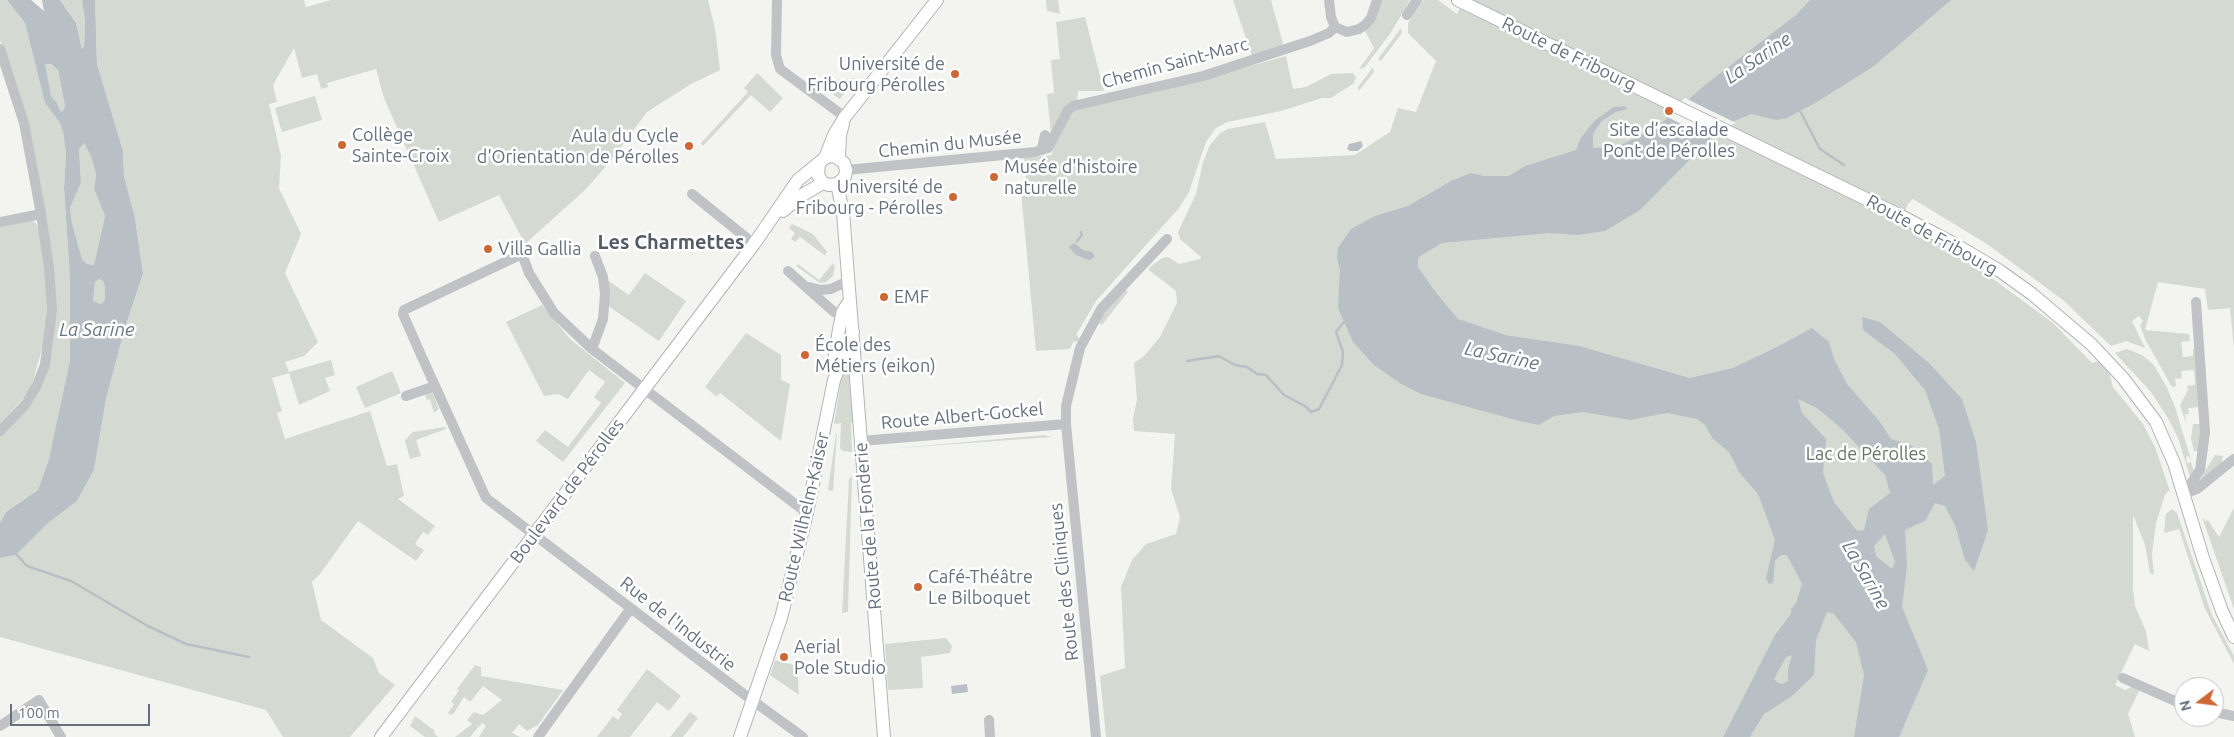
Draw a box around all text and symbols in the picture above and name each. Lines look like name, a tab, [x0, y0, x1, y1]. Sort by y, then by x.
street label: Route de Fribourg	[1498, 12, 1640, 96]
water label: La Sarine	[1720, 28, 1796, 88]
street label: Chemin Saint-Marc	[1099, 33, 1251, 93]
place label: Université de Fribourg Pérolles	[807, 53, 945, 96]
marker: Université de Fribourg Pérolles	[949, 68, 961, 80]
marker: Site d’escalade Pont de Pérolles	[1663, 105, 1675, 117]
place label: Site d’escalade Pont de Pérolles	[1603, 119, 1735, 162]
place label: Collège Sainte-Croix	[352, 124, 449, 166]
place label: Aula du Cycle d'Orientation de Pérolles	[477, 125, 679, 168]
street label: Chemin du Musée	[877, 126, 1023, 162]
marker: Collège Sainte-Croix	[336, 139, 348, 151]
marker: Aula du Cycle d'Orientation de Pérolles	[683, 140, 695, 152]
place label: Musée d'histoire naturelle	[1004, 156, 1138, 198]
marker: Musée d'histoire naturelle	[988, 171, 1000, 183]
place label: Université de Fribourg - Pérolles	[796, 176, 943, 218]
street label: Route de Fribourg	[1863, 190, 2001, 280]
marker: Université de Fribourg - Pérolles	[947, 191, 959, 203]
district label: Les Charmettes	[598, 230, 744, 254]
place label: Villa Gallia	[498, 238, 581, 260]
marker: Villa Gallia	[482, 243, 494, 255]
place label: EMF	[894, 286, 929, 308]
marker: EMF	[878, 291, 890, 303]
water label: La Sarine	[59, 319, 135, 341]
place label: École des Métiers (eikon)	[815, 334, 936, 376]
water label: La Sarine	[1463, 337, 1541, 375]
marker: École des Métiers (eikon)	[799, 349, 811, 361]
street label: Route Albert-Gockel	[880, 398, 1044, 434]
street label: Boulevard de Pérolles	[505, 414, 629, 568]
street label: Route Wilhelm-Kaiser	[774, 430, 834, 604]
street label: Route de la Fonderie	[850, 442, 886, 610]
park label: Lac de Pérolles	[1806, 443, 1926, 465]
street label: Route des Cliniques	[1045, 502, 1083, 662]
water label: La Sarine	[1837, 537, 1895, 613]
place label: Café-Théâtre Le Bilboquet	[928, 566, 1033, 608]
street label: Rue de l'Industrie	[616, 572, 740, 676]
marker: Café-Théâtre Le Bilboquet	[912, 581, 924, 593]
place label: Aerial Pole Studio	[794, 636, 886, 679]
marker: Aerial Pole Studio	[778, 651, 790, 663]
north arrow	[2174, 677, 2224, 727]
scale bar	[12, 694, 152, 726]
text: N	[2176, 699, 2195, 713]
text: 100 m	[18, 704, 60, 721]

